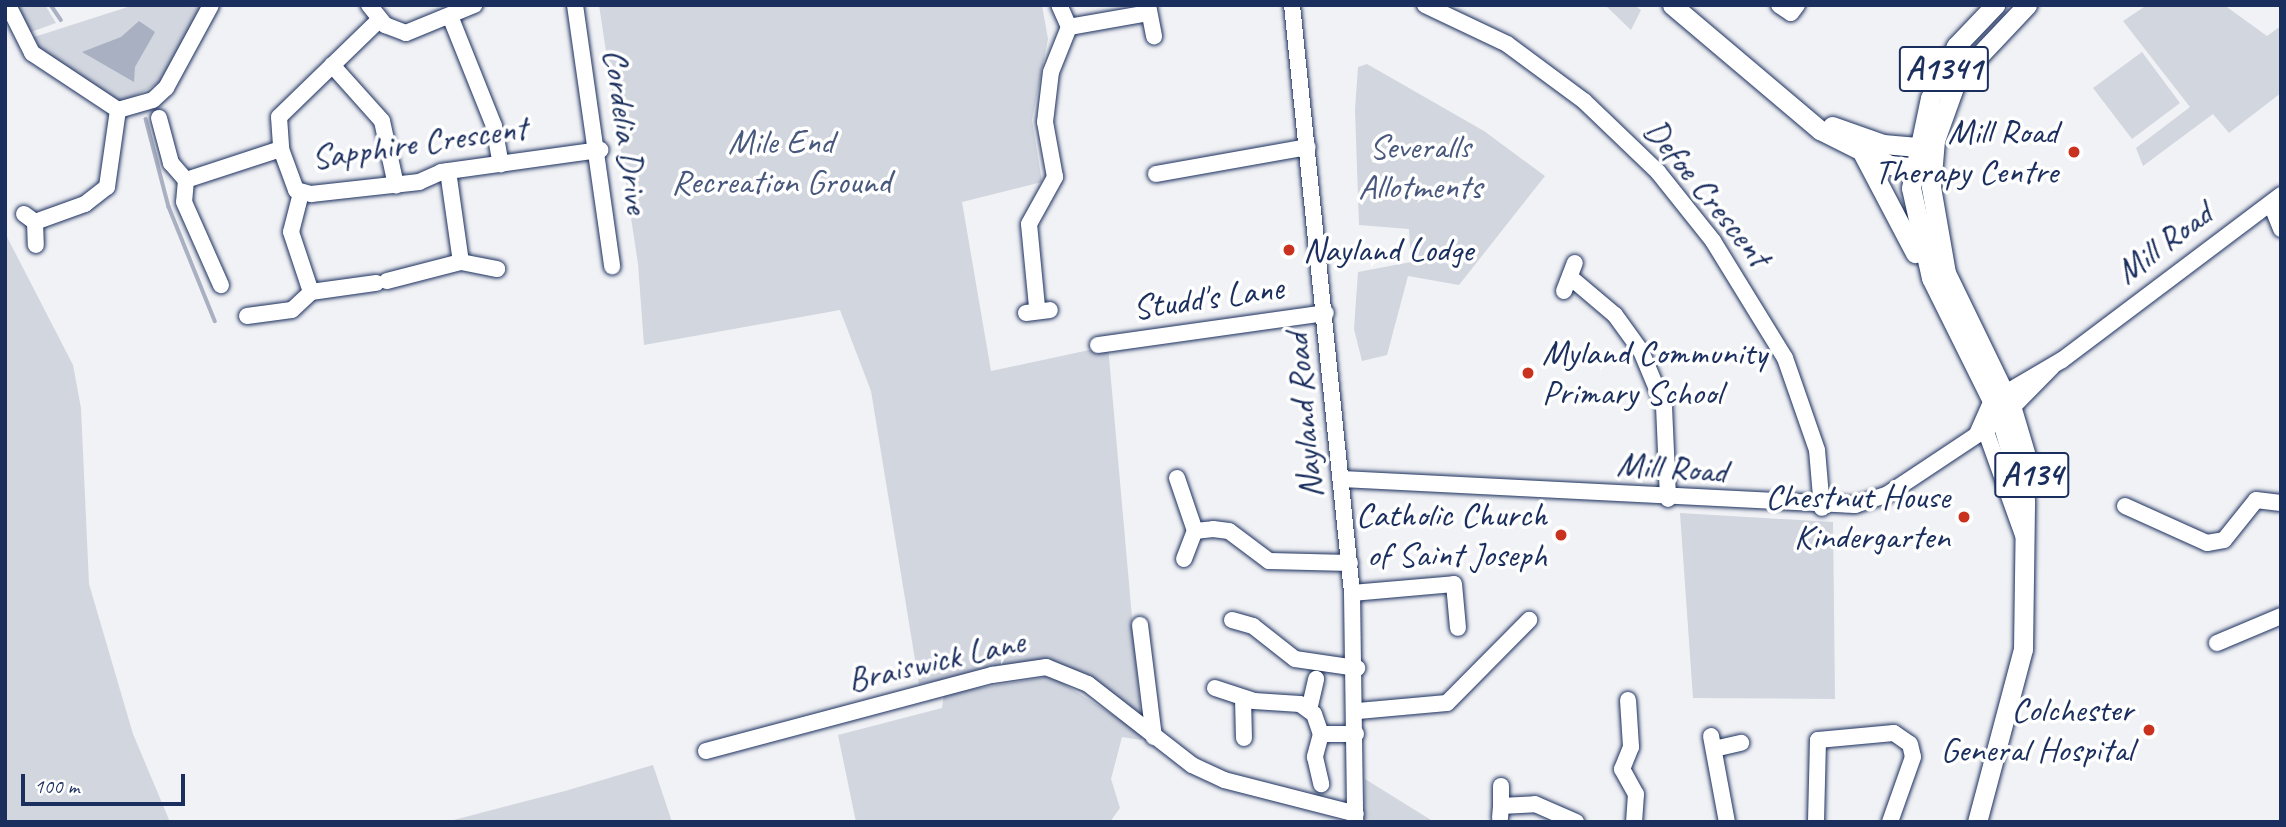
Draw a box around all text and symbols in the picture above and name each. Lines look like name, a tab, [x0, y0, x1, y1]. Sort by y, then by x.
road number: A1341	[1898, 40, 1990, 99]
street label: Cordelia Drive	[594, 46, 658, 216]
street label: Sapphire Crescent	[308, 107, 530, 179]
street label: Defoe Crescent	[1635, 110, 1779, 276]
place label: Mill Road Therapy Centre	[1874, 111, 2058, 193]
park label: Mile End Recreation Ground	[671, 121, 891, 203]
park label: Severalls Allotments	[1358, 126, 1482, 208]
marker: Mill Road Therapy Centre	[2064, 142, 2084, 162]
street label: Mill Road	[2107, 193, 2221, 293]
place label: Nayland Lodge	[1303, 229, 1473, 271]
marker: Nayland Lodge	[1281, 242, 1297, 258]
street label: Studd's Lane	[1130, 267, 1286, 329]
street label: Nayland Road	[1276, 332, 1332, 500]
place label: Myland Community Primary School	[1542, 332, 1767, 414]
marker: Myland Community Primary School	[1520, 365, 1536, 381]
street label: Mill Road	[1615, 443, 1729, 493]
road number: A134	[1994, 446, 2070, 504]
place label: Chestnut House Kindergarten	[1765, 476, 1950, 558]
place label: Catholic Church of Saint Joseph	[1354, 494, 1547, 576]
marker: Chestnut House Kindergarten	[1956, 509, 1972, 525]
marker: Catholic Church of Saint Joseph	[1553, 527, 1569, 543]
street label: Braiswick Lane	[844, 620, 1028, 702]
place label: Colchester General Hospital	[1941, 689, 2133, 771]
marker: Colchester General Hospital	[2139, 720, 2159, 740]
scale bar	[24, 760, 189, 804]
text: 100 m	[34, 773, 79, 799]

